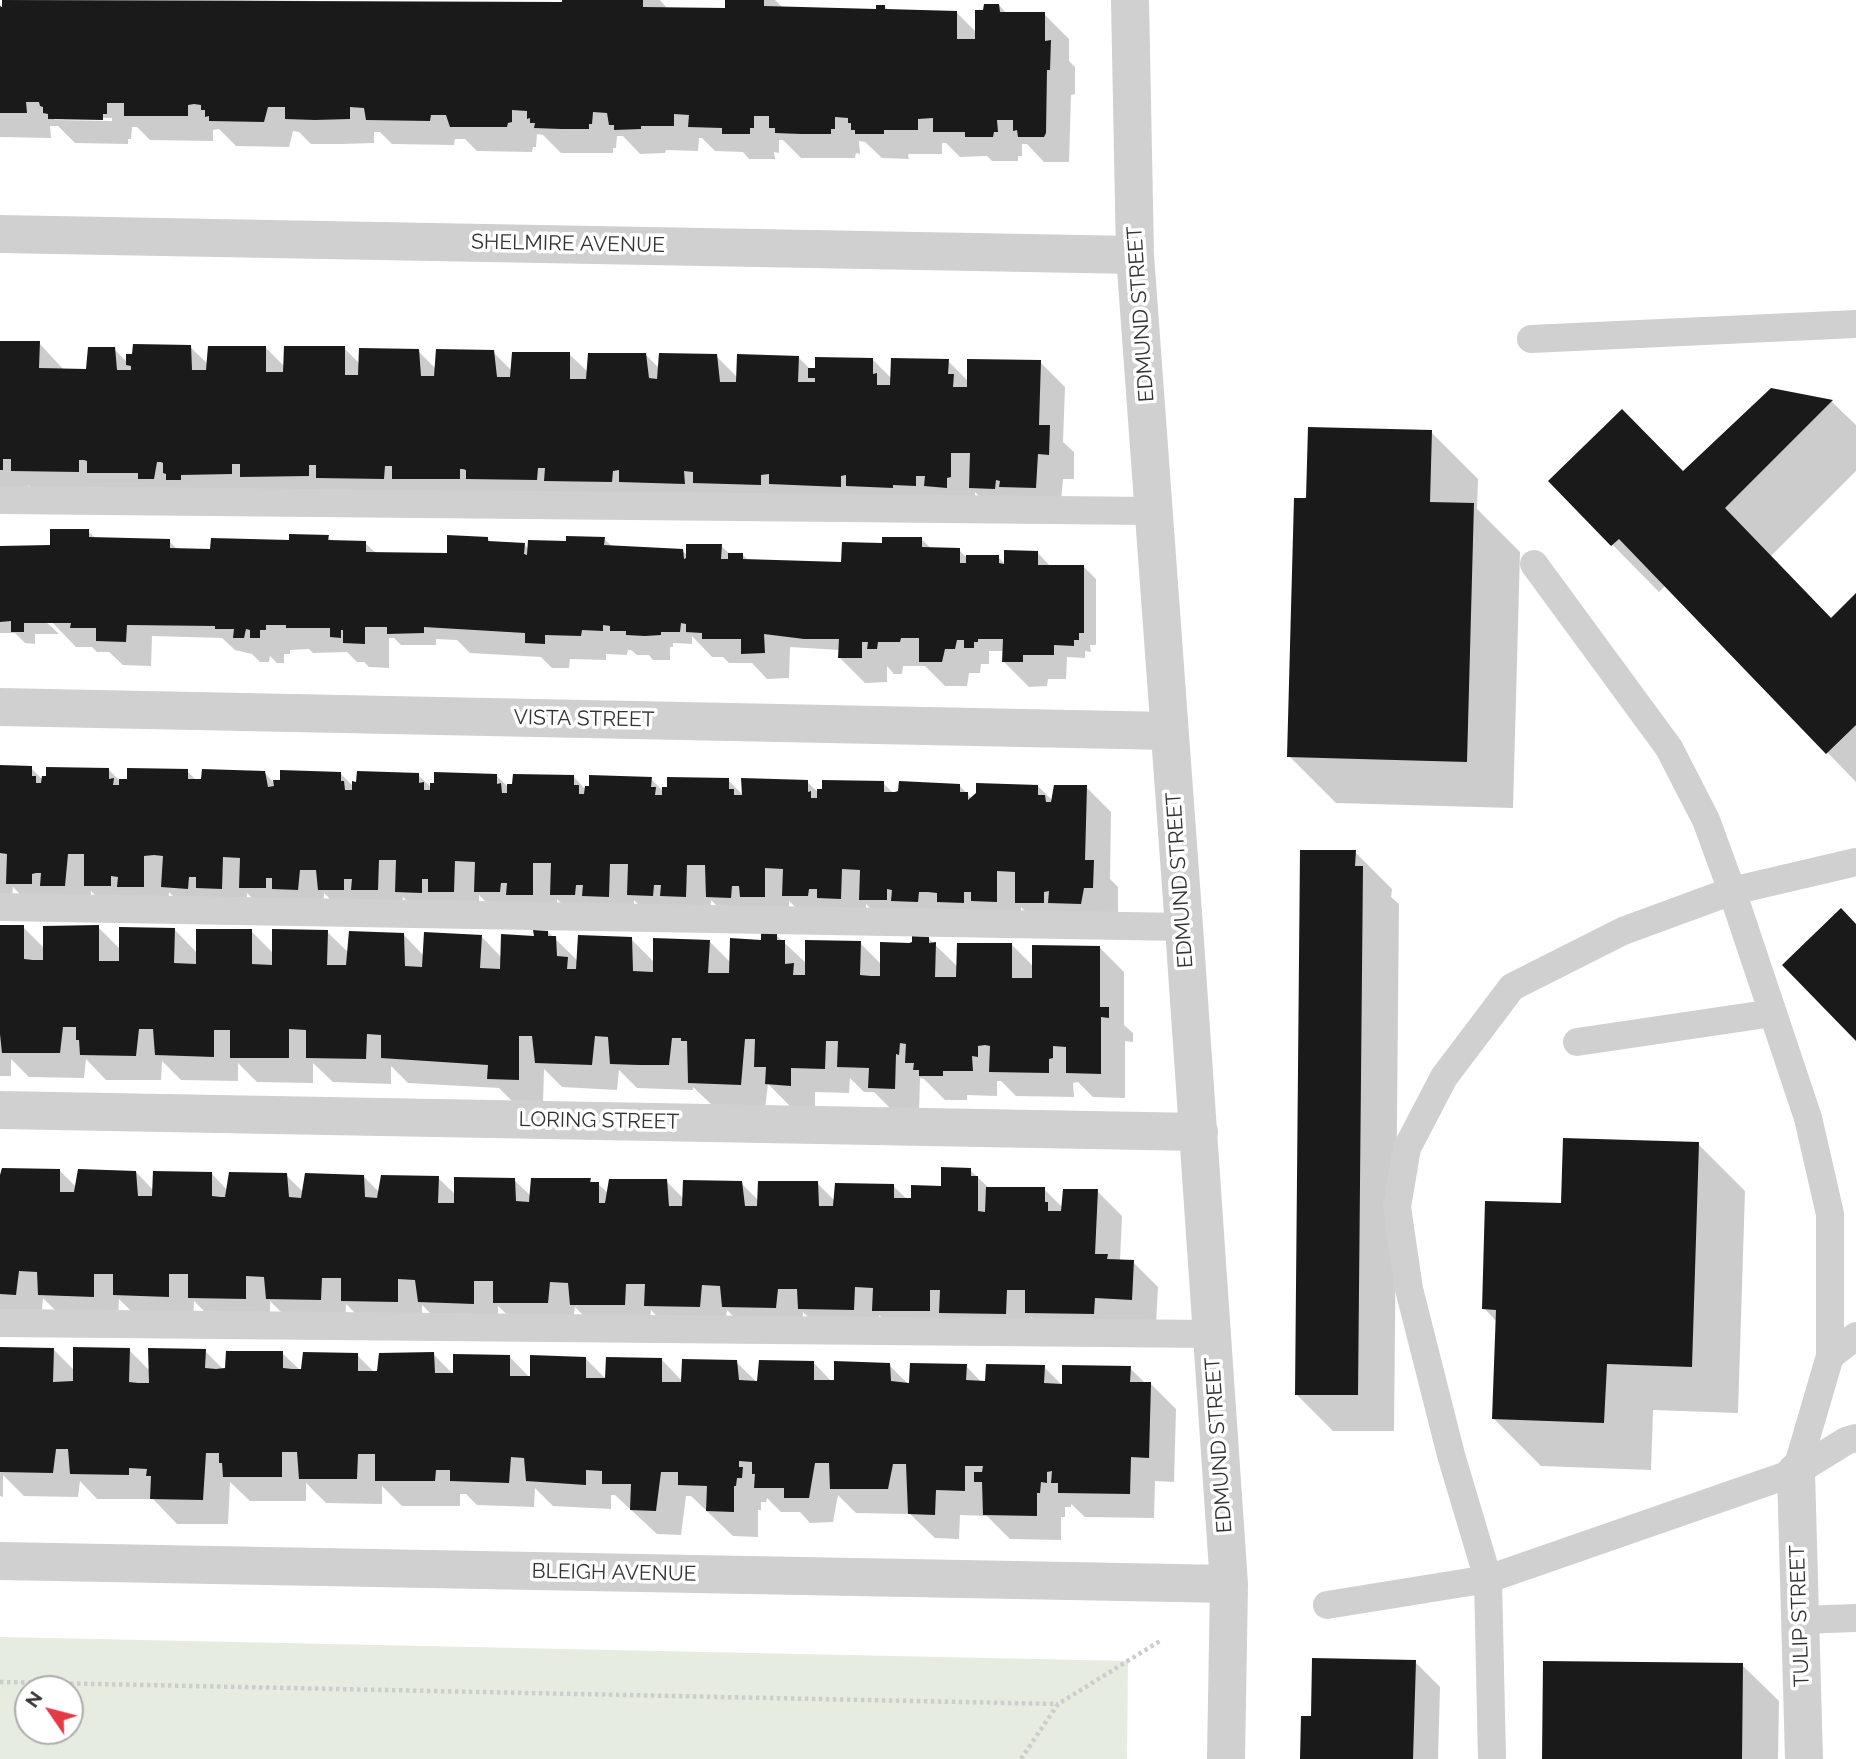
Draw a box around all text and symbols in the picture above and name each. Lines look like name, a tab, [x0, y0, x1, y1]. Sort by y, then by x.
street label: EDMUND STREET	[1122, 225, 1160, 403]
street label: SHELMIRE AVENUE	[471, 230, 665, 258]
street label: VISTA STREET	[513, 705, 655, 733]
street label: EDMUND STREET	[1161, 791, 1199, 969]
street label: LORING STREET	[519, 1107, 679, 1135]
street label: EDMUND STREET	[1200, 1356, 1238, 1534]
street label: TULIP STREET	[1785, 1545, 1815, 1687]
street label: BLEIGH AVENUE	[531, 1559, 697, 1587]
north arrow	[14, 1675, 84, 1745]
text: N	[20, 1687, 47, 1711]

